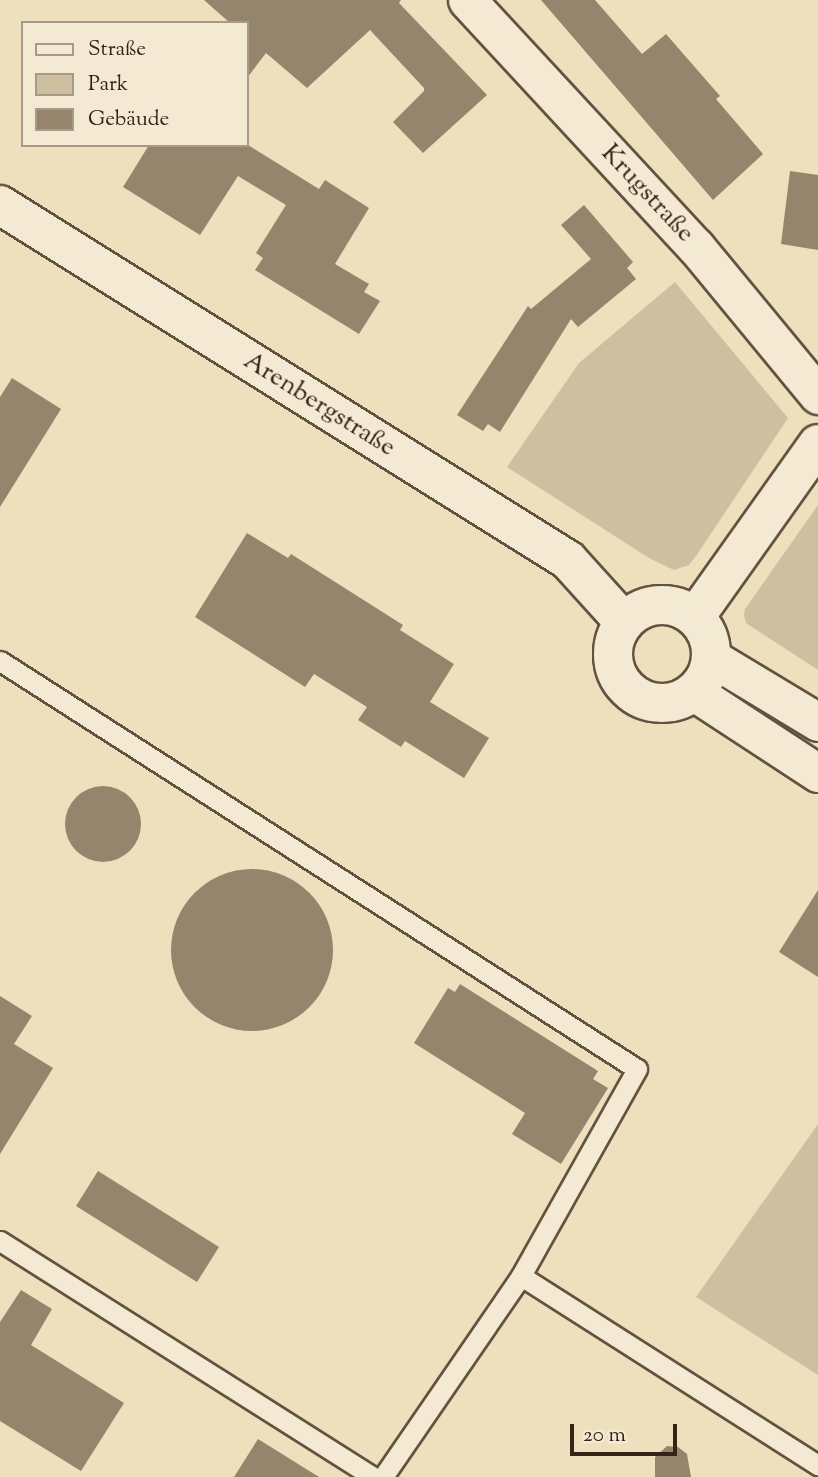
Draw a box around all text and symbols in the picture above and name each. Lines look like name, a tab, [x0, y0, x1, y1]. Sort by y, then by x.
legend	[21, 21, 248, 147]
text: Straße	[88, 35, 146, 65]
text: Park	[88, 70, 128, 100]
text: Gebäude	[88, 105, 169, 135]
street label: Krugstraße	[594, 139, 700, 249]
street label: Arenbergstraße	[237, 346, 401, 464]
scale bar	[573, 1410, 680, 1454]
text: 20 m	[583, 1421, 626, 1451]

